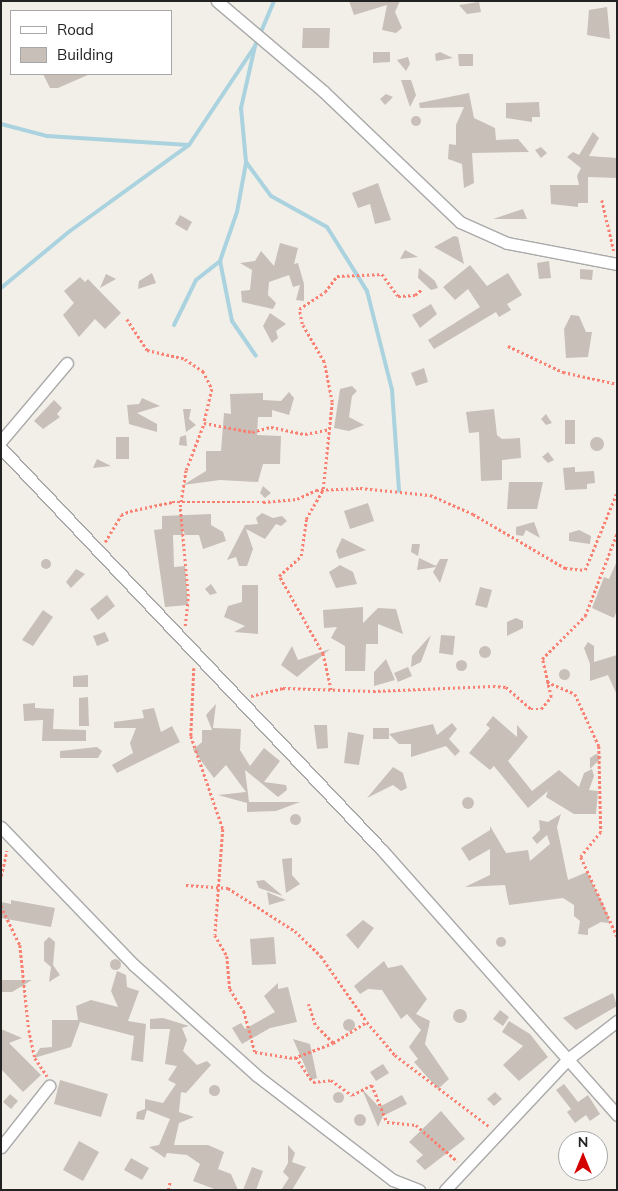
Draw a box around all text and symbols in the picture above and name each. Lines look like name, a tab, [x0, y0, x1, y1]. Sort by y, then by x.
legend	[10, 10, 172, 75]
text: Road	[57, 20, 94, 39]
text: Building	[57, 45, 113, 64]
north arrow	[558, 1131, 608, 1181]
text: N	[578, 1133, 588, 1151]

